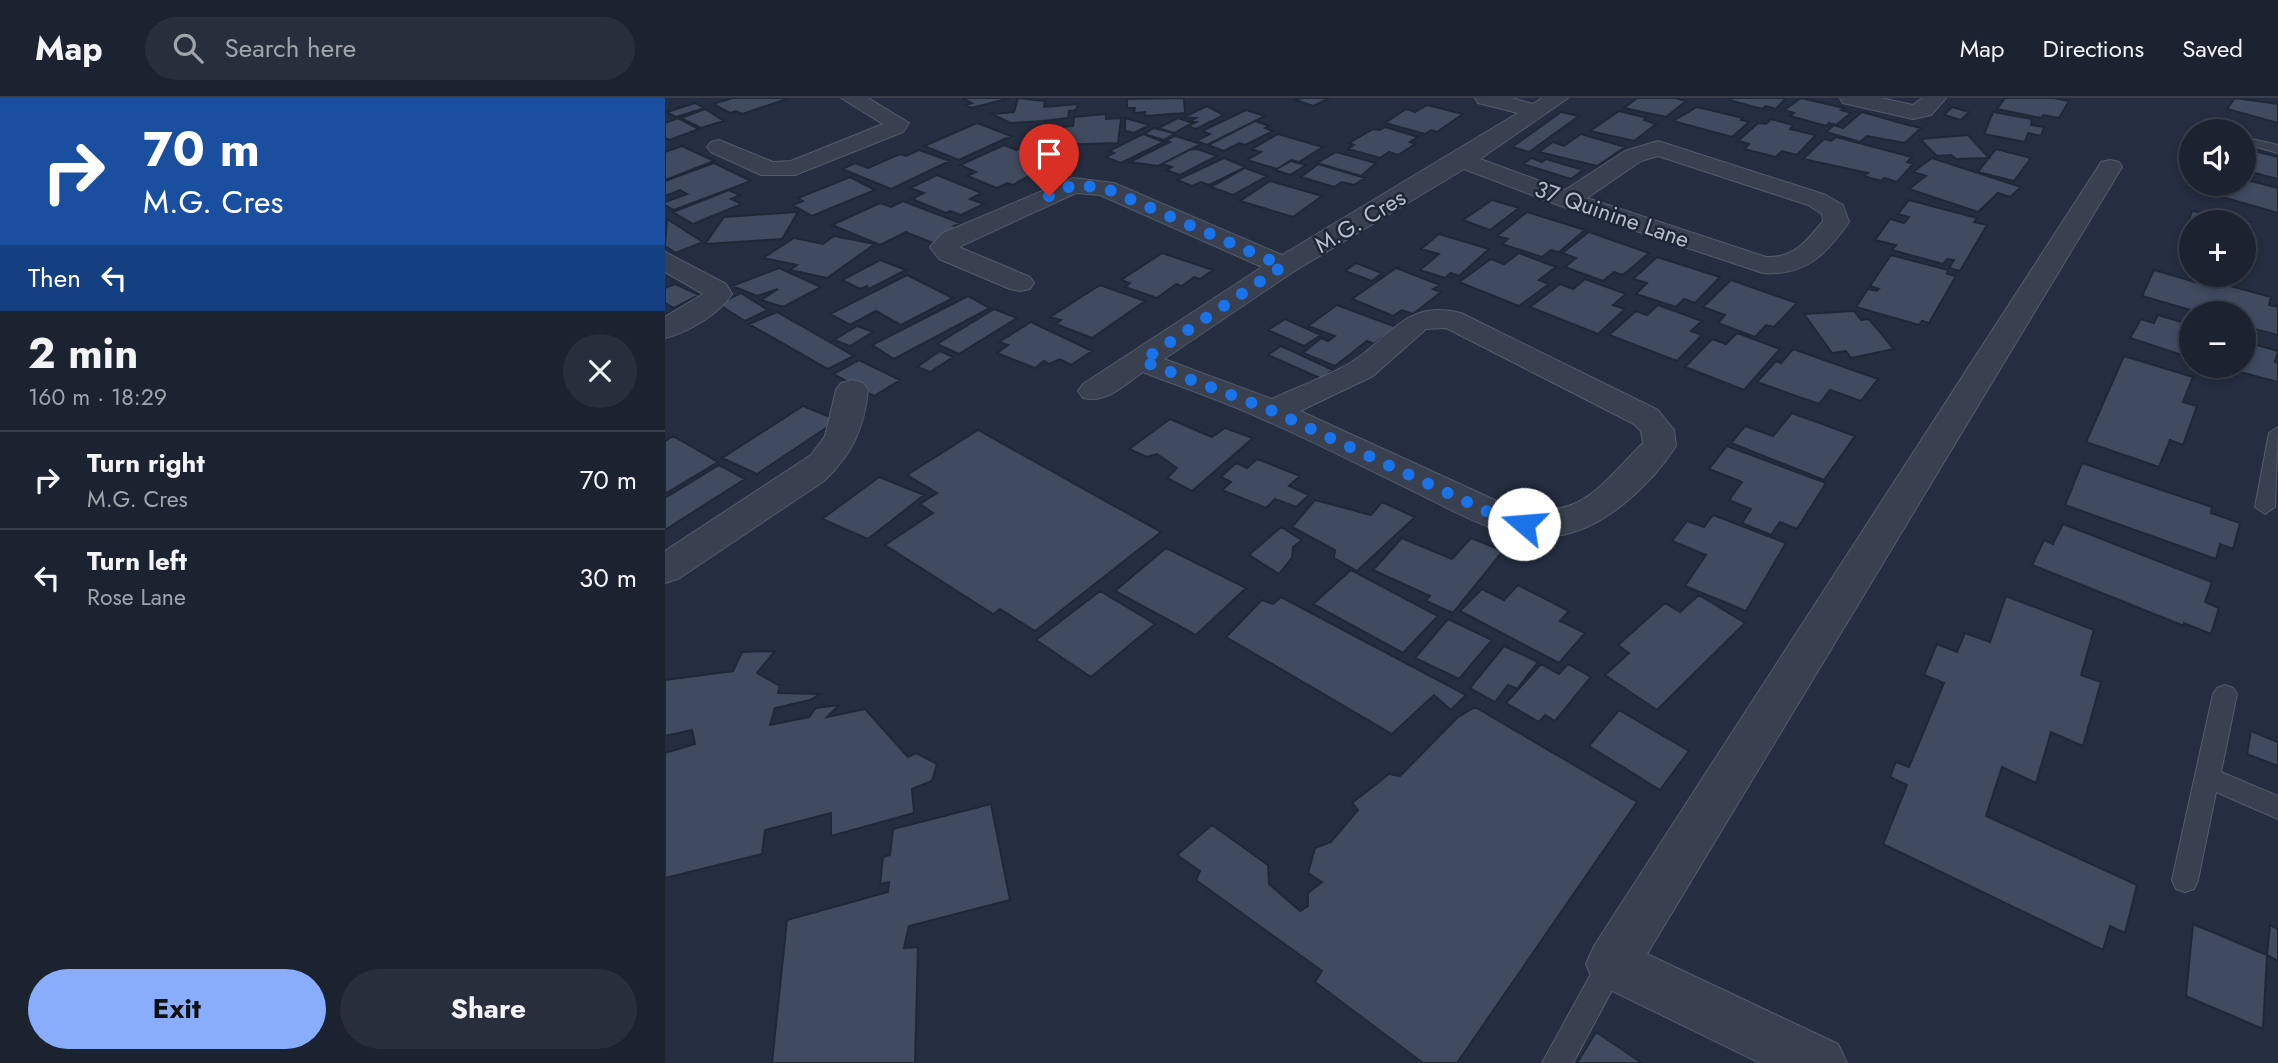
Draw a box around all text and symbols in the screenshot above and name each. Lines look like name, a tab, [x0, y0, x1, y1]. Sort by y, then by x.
search box	[145, 17, 635, 80]
text: Map	[35, 25, 103, 72]
icon: search	[169, 29, 207, 67]
text: Search here	[225, 29, 356, 67]
text: Map	[1960, 31, 2005, 66]
text: Directions	[2043, 31, 2144, 66]
text: Saved	[2182, 31, 2243, 66]
text: 70 m	[143, 114, 260, 184]
map controls	[2179, 119, 2256, 378]
button: sound	[2179, 119, 2256, 196]
pin	[1019, 124, 1079, 196]
icon: right	[28, 126, 119, 217]
icon: arrive	[1030, 135, 1068, 173]
street label: 37 Quinine Lane	[1530, 172, 1694, 256]
text: M.G. Cres	[143, 179, 283, 225]
street label: M.G. Cres	[1308, 180, 1412, 262]
button: +	[2179, 210, 2256, 287]
text: Then	[28, 259, 81, 297]
icon: left	[95, 259, 133, 297]
button: −	[2179, 301, 2256, 378]
text: 2 min	[28, 323, 138, 384]
button: close	[563, 334, 637, 408]
text: 160 m · 18:29	[28, 380, 167, 414]
text: Turn right	[87, 444, 205, 482]
icon: right	[28, 461, 66, 499]
text: 70 m	[580, 461, 637, 499]
text: M.G. Cres	[87, 482, 188, 516]
position arrow	[1487, 487, 1561, 561]
text: Turn left	[87, 542, 187, 580]
icon: left	[28, 559, 66, 597]
text: 30 m	[579, 559, 637, 597]
text: Rose Lane	[87, 580, 186, 614]
button: Exit	[28, 969, 326, 1049]
button: Share	[340, 969, 637, 1049]

